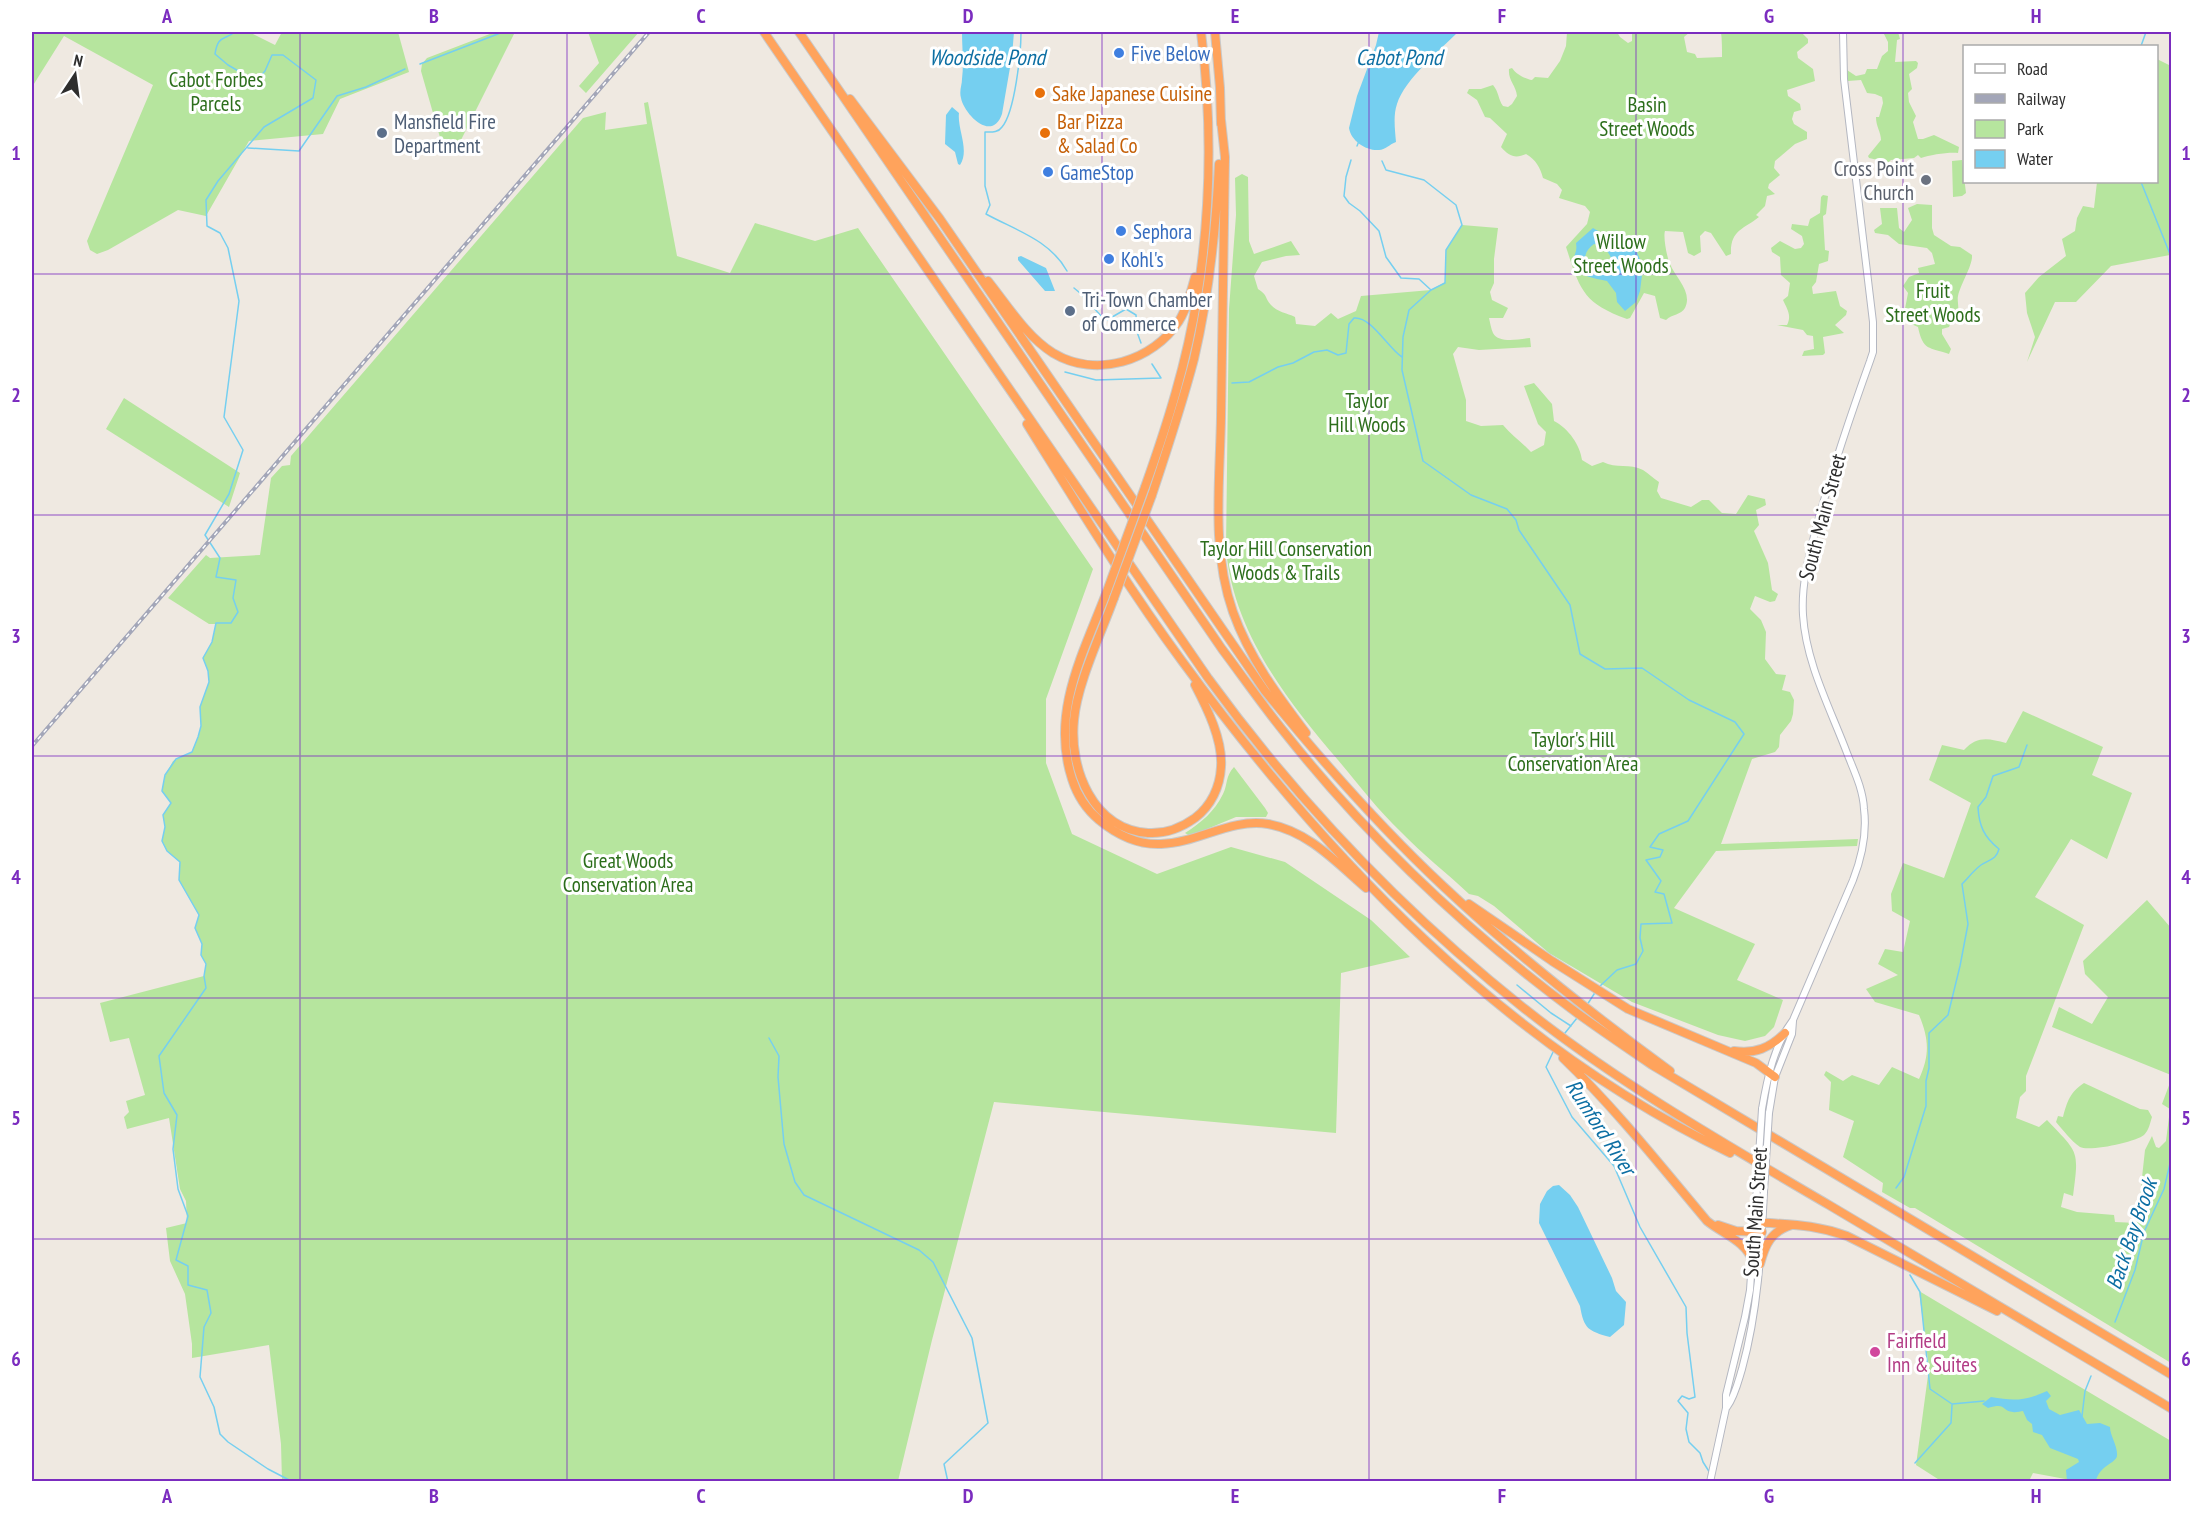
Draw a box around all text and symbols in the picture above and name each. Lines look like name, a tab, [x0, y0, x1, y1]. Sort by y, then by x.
text: A	[161, 3, 173, 29]
text: B	[429, 3, 439, 29]
text: C	[696, 3, 706, 29]
text: D	[963, 3, 974, 29]
text: E	[1231, 3, 1239, 29]
text: F	[1498, 3, 1506, 29]
text: G	[1764, 3, 1774, 29]
text: H	[2031, 3, 2041, 29]
place label: Five Below	[1131, 40, 1211, 67]
water label: Woodside Pond	[929, 43, 1048, 71]
water label: Cabot Pond	[1356, 43, 1446, 71]
north arrow	[45, 45, 105, 105]
legend	[1963, 45, 2158, 183]
marker: Five Below	[1112, 46, 1126, 60]
text: N	[72, 50, 85, 71]
text: Road	[2017, 57, 2048, 80]
park label: Cabot Forbes Parcels	[169, 66, 263, 117]
place label: Sake Japanese Cuisine	[1052, 80, 1212, 107]
marker: Sake Japanese Cuisine	[1033, 86, 1047, 100]
text: Railway	[2017, 87, 2066, 110]
park label: Basin Street Woods	[1599, 91, 1695, 142]
place label: Mansfield Fire Department	[394, 108, 496, 159]
place label: Bar Pizza & Salad Co	[1057, 108, 1138, 159]
text: Park	[2017, 117, 2044, 140]
marker: Mansfield Fire Department	[375, 126, 389, 140]
marker: Bar Pizza & Salad Co	[1038, 126, 1052, 140]
text: 1	[11, 140, 21, 166]
text: 1	[2181, 140, 2191, 166]
text: Water	[2017, 147, 2053, 170]
place label: Cross Point Church	[1834, 155, 1914, 206]
place label: GameStop	[1060, 159, 1134, 186]
marker: GameStop	[1041, 165, 1055, 179]
marker: Cross Point Church	[1919, 173, 1933, 187]
place label: Sephora	[1133, 218, 1192, 245]
marker: Sephora	[1114, 224, 1128, 238]
park label: Willow Street Woods	[1573, 228, 1669, 279]
place label: Kohl's	[1121, 246, 1164, 273]
marker: Kohl's	[1102, 252, 1116, 266]
park label: Fruit Street Woods	[1885, 277, 1981, 328]
place label: Tri-Town Chamber of Commerce	[1082, 286, 1213, 337]
marker: Tri-Town Chamber of Commerce	[1063, 304, 1077, 318]
text: 2	[11, 382, 21, 408]
text: 2	[2181, 382, 2191, 408]
park label: Taylor Hill Woods	[1328, 387, 1406, 438]
street label: South Main Street	[1792, 450, 1852, 583]
park label: Taylor Hill Conservation Woods & Trails	[1200, 535, 1372, 586]
text: 3	[11, 623, 21, 649]
text: 3	[2181, 623, 2191, 649]
park label: Taylor's Hill Conservation Area	[1508, 726, 1638, 777]
park label: Great Woods Conservation Area	[563, 847, 693, 898]
text: 4	[11, 864, 21, 890]
text: 4	[2181, 864, 2191, 890]
water label: Rumford River	[1560, 1074, 1644, 1183]
text: 5	[11, 1105, 21, 1131]
text: 5	[2181, 1105, 2191, 1131]
street label: South Main Street	[1737, 1146, 1773, 1278]
water label: Back Bay Brook	[2099, 1173, 2164, 1293]
place label: Fairfield Inn & Suites	[1887, 1327, 1977, 1378]
marker: Fairfield Inn & Suites	[1868, 1345, 1882, 1359]
text: 6	[11, 1346, 21, 1372]
text: 6	[2181, 1346, 2191, 1372]
text: A	[161, 1483, 173, 1509]
text: B	[429, 1483, 439, 1509]
text: C	[696, 1483, 706, 1509]
text: D	[963, 1483, 974, 1509]
text: E	[1231, 1483, 1239, 1509]
text: F	[1498, 1483, 1506, 1509]
text: G	[1764, 1483, 1774, 1509]
text: H	[2031, 1483, 2041, 1509]

